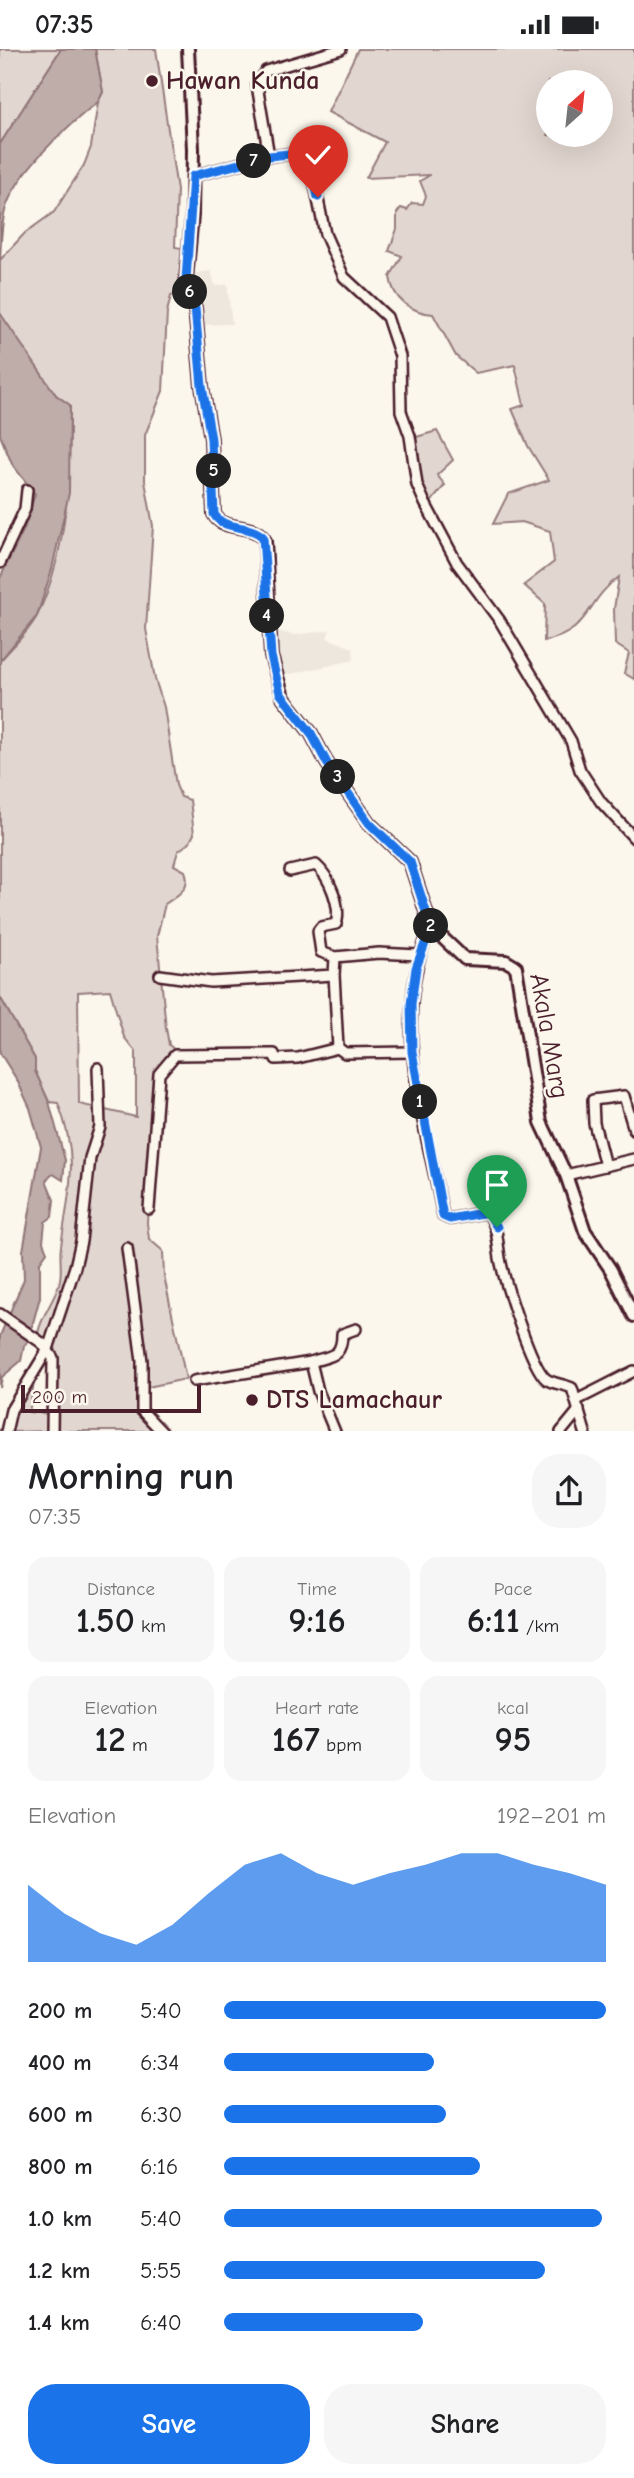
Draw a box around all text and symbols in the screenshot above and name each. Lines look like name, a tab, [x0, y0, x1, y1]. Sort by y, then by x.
text: 07:35	[35, 10, 94, 40]
place label: Hawan Kunda	[166, 66, 319, 96]
north arrow	[536, 70, 612, 147]
map controls	[536, 70, 613, 147]
marker: Hawan Kunda	[144, 73, 160, 89]
pin	[288, 125, 348, 197]
icon: check	[299, 136, 337, 174]
pin: 7	[236, 143, 272, 179]
text: 7	[249, 149, 258, 171]
pin: 6	[172, 275, 208, 309]
text: 6	[185, 280, 194, 302]
pin: 5	[196, 453, 232, 489]
text: 5	[208, 459, 219, 481]
pin: 4	[250, 599, 284, 633]
text: 4	[262, 604, 271, 626]
pin: 3	[320, 759, 356, 795]
text: 3	[333, 765, 342, 787]
pin: 2	[414, 909, 448, 943]
text: 2	[426, 914, 435, 936]
street label: Akala Marg	[523, 971, 575, 1101]
pin: 1	[402, 1085, 438, 1119]
text: 1	[416, 1090, 423, 1112]
pin	[467, 1155, 527, 1227]
icon: arrive	[478, 1166, 516, 1204]
scale bar	[21, 1383, 201, 1414]
place label: DTS Lamachaur	[266, 1385, 443, 1415]
text: 200 m	[32, 1386, 87, 1408]
marker: DTS Lamachaur	[244, 1392, 260, 1408]
button: share	[532, 1454, 606, 1528]
text: Morning run	[28, 1455, 234, 1499]
text: 07:35	[28, 1503, 81, 1530]
text: Distance	[87, 1578, 155, 1600]
text: Time	[297, 1578, 337, 1600]
text: Pace	[494, 1578, 532, 1600]
text: 1.50	[76, 1600, 135, 1641]
text: 9:16	[288, 1600, 346, 1641]
text: 6:11	[467, 1600, 520, 1641]
text: km	[135, 1615, 166, 1637]
text: /km	[520, 1615, 559, 1637]
text: Elevation	[85, 1697, 157, 1719]
text: Heart rate	[275, 1697, 359, 1719]
text: kcal	[497, 1697, 529, 1719]
text: 12	[94, 1719, 126, 1760]
text: 167	[272, 1719, 320, 1760]
text: 95	[495, 1719, 531, 1760]
text: m	[126, 1734, 148, 1756]
text: bpm	[320, 1734, 362, 1756]
text: Elevation	[28, 1802, 116, 1829]
text: 192–201 m	[497, 1802, 606, 1829]
text: 200 m	[28, 1997, 92, 2024]
text: 5:40	[140, 1997, 182, 2024]
text: 400 m	[28, 2049, 92, 2076]
text: 6:34	[140, 2049, 179, 2076]
text: 600 m	[28, 2101, 93, 2128]
text: 6:30	[140, 2101, 182, 2128]
text: 800 m	[28, 2153, 93, 2180]
text: 6:16	[140, 2153, 178, 2180]
text: 1.0 km	[28, 2205, 92, 2232]
text: 5:40	[140, 2205, 182, 2232]
text: 1.2 km	[28, 2257, 90, 2284]
text: 5:55	[140, 2257, 182, 2284]
text: 1.4 km	[28, 2309, 90, 2336]
text: 6:40	[140, 2309, 182, 2336]
button: Save	[28, 2384, 310, 2464]
button: Share	[324, 2384, 606, 2464]

